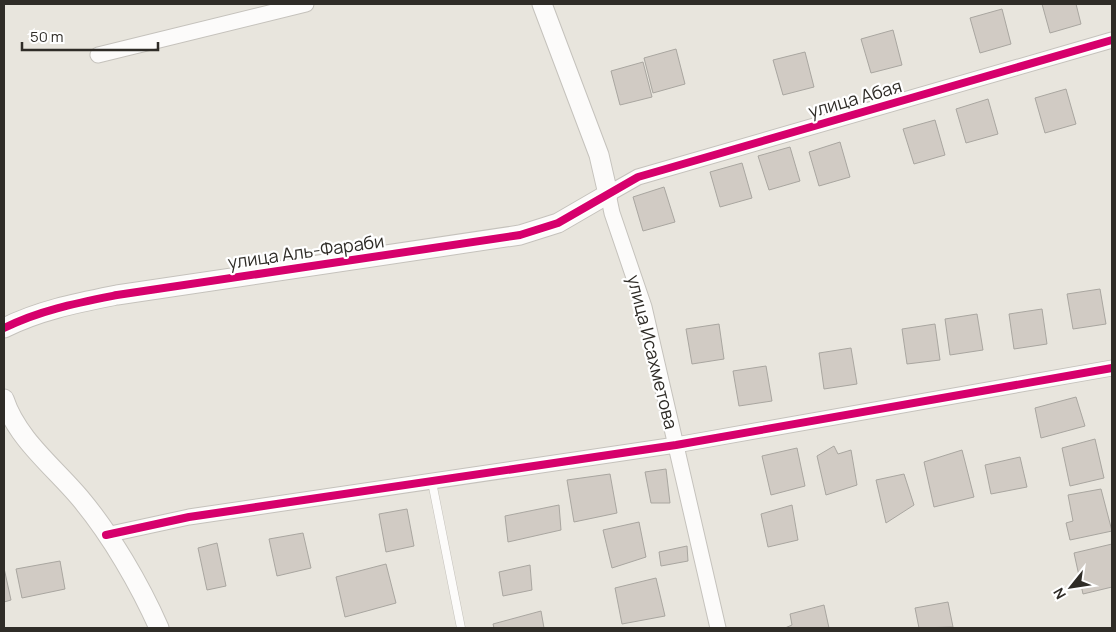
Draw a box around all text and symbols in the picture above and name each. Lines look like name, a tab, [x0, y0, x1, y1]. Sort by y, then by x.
scale bar	[22, 20, 159, 52]
text: 50 m	[30, 26, 64, 47]
street label: улица Абая	[805, 73, 904, 123]
street label: улица Аль-Фараби	[226, 228, 386, 274]
street label: улица Исахметова	[622, 272, 684, 431]
north arrow	[1046, 562, 1096, 612]
text: N	[1049, 585, 1070, 603]

